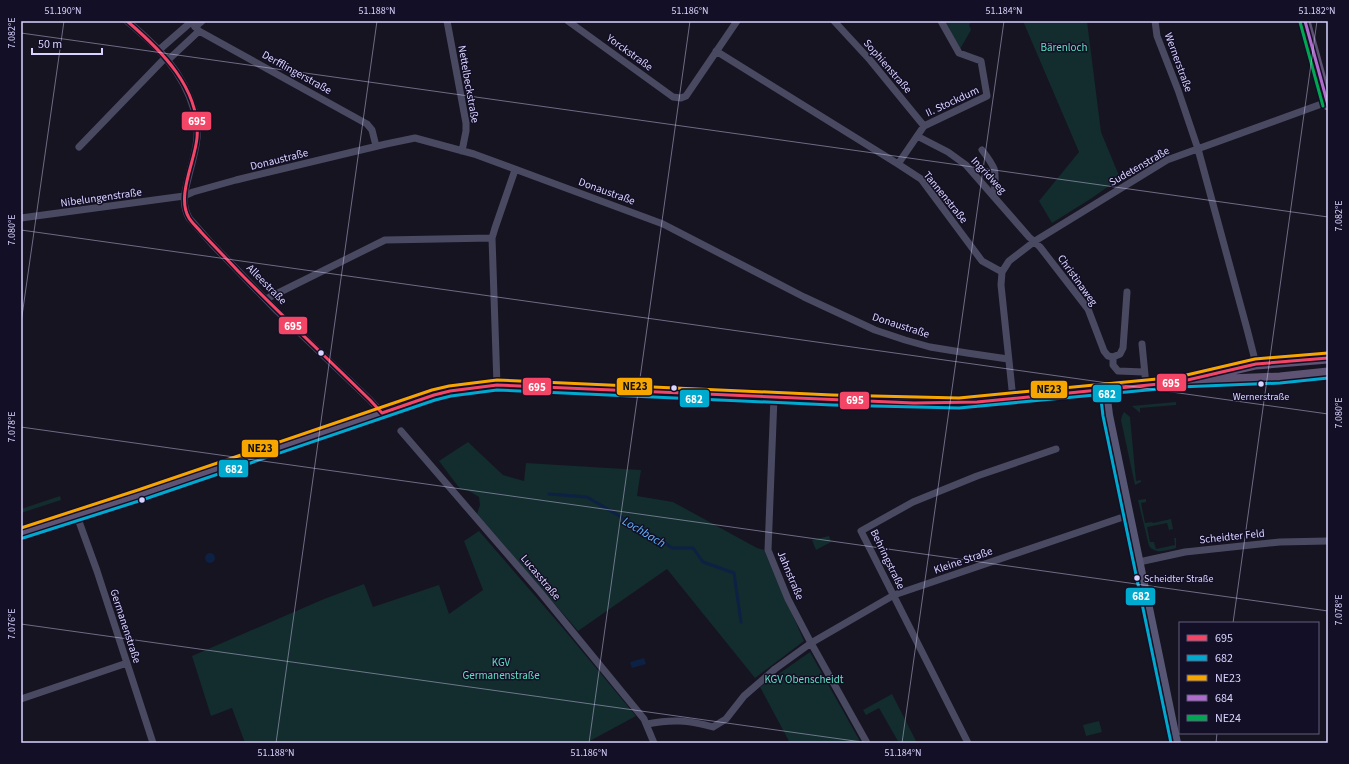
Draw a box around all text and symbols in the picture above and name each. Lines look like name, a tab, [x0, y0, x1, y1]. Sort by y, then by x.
text: 51.190°N	[44, 4, 82, 18]
text: 51.188°N	[358, 4, 396, 18]
text: 51.186°N	[671, 4, 709, 18]
text: 51.184°N	[985, 4, 1023, 18]
text: 51.182°N	[1298, 4, 1336, 18]
text: 7.082°E	[5, 18, 19, 48]
scale bar	[32, 30, 102, 56]
street label: Yorckstraße	[603, 30, 656, 75]
street label: Wernerstraße	[1161, 30, 1196, 94]
text: 50 m	[38, 36, 62, 53]
street label: Sophienstraße	[860, 36, 916, 97]
park label: Bärenloch	[1041, 40, 1087, 55]
street label: Nettelbeckstraße	[454, 44, 483, 125]
street label: Derfflingerstraße	[259, 47, 335, 98]
street label: II. Stockdum	[923, 83, 981, 120]
line badge: 695	[181, 111, 212, 131]
text: 695	[188, 114, 206, 129]
street label: Sudetenstraße	[1106, 143, 1173, 190]
street label: Donaustraße	[249, 145, 310, 174]
street label: Ingridweg	[968, 153, 1010, 198]
street label: Tannenstraße	[920, 168, 972, 227]
street label: Donaustraße	[576, 174, 638, 209]
street label: Nibelungenstraße	[59, 184, 143, 211]
text: 7.082°E	[1332, 201, 1346, 231]
text: 7.080°E	[5, 215, 19, 245]
street label: Christinaweg	[1054, 252, 1102, 309]
street label: Alleestraße	[243, 261, 291, 308]
street label: Donaustraße	[870, 309, 932, 342]
line badge: 695	[278, 316, 308, 335]
text: 695	[284, 319, 302, 334]
unlabelled marker	[316, 348, 326, 358]
line badge: 695	[1156, 373, 1187, 392]
text: 695	[1162, 376, 1180, 391]
line badge: 695	[522, 377, 552, 396]
line badge: NE23	[616, 377, 653, 396]
text: NE23	[623, 379, 648, 394]
marker: Wernerstraße	[1256, 379, 1266, 389]
text: 695	[528, 380, 546, 395]
line badge: NE23	[1030, 380, 1068, 399]
text: NE23	[1037, 382, 1062, 397]
unlabelled marker	[669, 383, 679, 393]
line badge: 682	[1092, 384, 1122, 403]
text: 682	[1098, 387, 1116, 402]
line badge: 682	[679, 389, 710, 408]
place label: Wernerstraße	[1233, 390, 1289, 404]
line badge: 695	[839, 391, 870, 410]
text: 682	[685, 392, 703, 407]
text: 695	[846, 393, 864, 408]
text: 7.080°E	[1332, 398, 1346, 428]
text: 7.078°E	[5, 412, 19, 442]
line badge: NE23	[241, 439, 279, 458]
text: NE23	[248, 441, 273, 456]
line badge: 682	[218, 459, 249, 478]
text: 682	[225, 462, 243, 477]
unlabelled marker	[137, 495, 147, 505]
water label: Lochbach	[619, 513, 668, 552]
street label: Scheidter Feld	[1199, 526, 1266, 547]
street label: Behringstraße	[867, 527, 909, 592]
street label: Kleine Straße	[932, 543, 995, 578]
street label: Jahnstraße	[774, 548, 808, 602]
street label: Lucasstraße	[517, 551, 564, 604]
place label: Scheidter Straße	[1144, 572, 1213, 586]
marker: Scheidter Straße	[1132, 573, 1142, 583]
street label: Germanenstraße	[106, 587, 145, 666]
line badge: 682	[1125, 587, 1156, 606]
text: 682	[1132, 589, 1150, 604]
text: 7.078°E	[1332, 595, 1346, 625]
text: 7.076°E	[5, 609, 19, 639]
legend	[1179, 622, 1319, 734]
text: 695	[1215, 630, 1233, 647]
text: 682	[1215, 650, 1233, 667]
park label: KGV Germanenstraße	[462, 655, 540, 683]
text: NE23	[1215, 670, 1241, 687]
park label: KGV Obenscheidt	[764, 672, 844, 687]
text: 684	[1215, 690, 1233, 707]
text: NE24	[1215, 710, 1241, 727]
text: 51.188°N	[257, 746, 295, 760]
text: 51.186°N	[570, 746, 608, 760]
text: 51.184°N	[884, 746, 922, 760]

